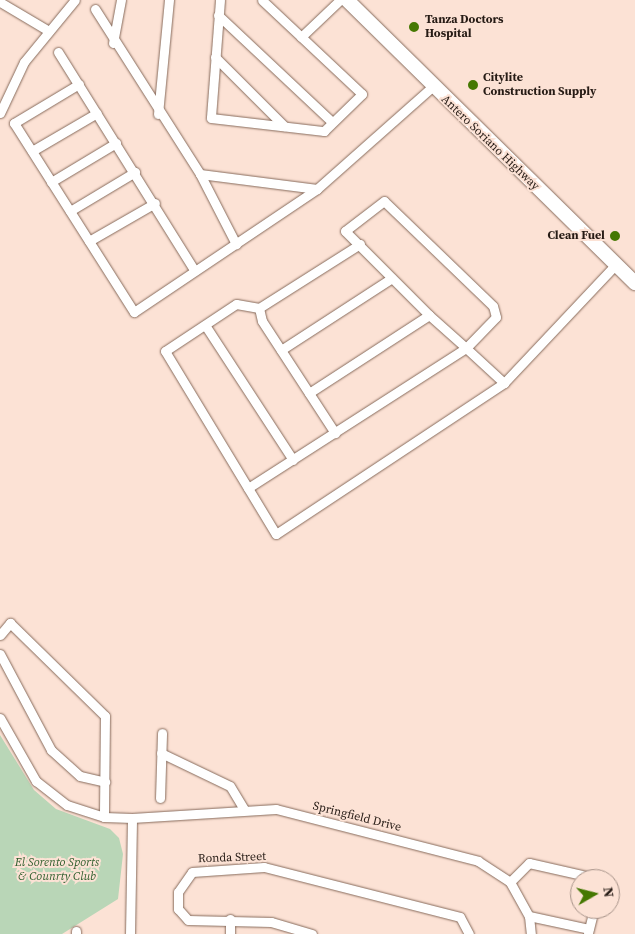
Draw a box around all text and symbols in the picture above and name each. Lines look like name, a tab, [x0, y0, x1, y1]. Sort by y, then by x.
place label: Tanza Doctors Hospital	[425, 13, 503, 41]
marker: Tanza Doctors Hospital	[407, 20, 421, 34]
place label: Citylite Construction Supply	[483, 71, 596, 99]
marker: Citylite Construction Supply	[467, 79, 479, 91]
street label: Antero Soriano Highway	[438, 92, 542, 194]
place label: Clean Fuel	[547, 229, 605, 243]
marker: Clean Fuel	[609, 230, 621, 242]
street label: Springfield Drive	[311, 799, 403, 835]
street label: Ronda Street	[198, 850, 266, 866]
park label: El Sorento Sports & Counrty Club	[15, 856, 99, 884]
north arrow	[570, 869, 620, 919]
text: N	[598, 886, 619, 898]

